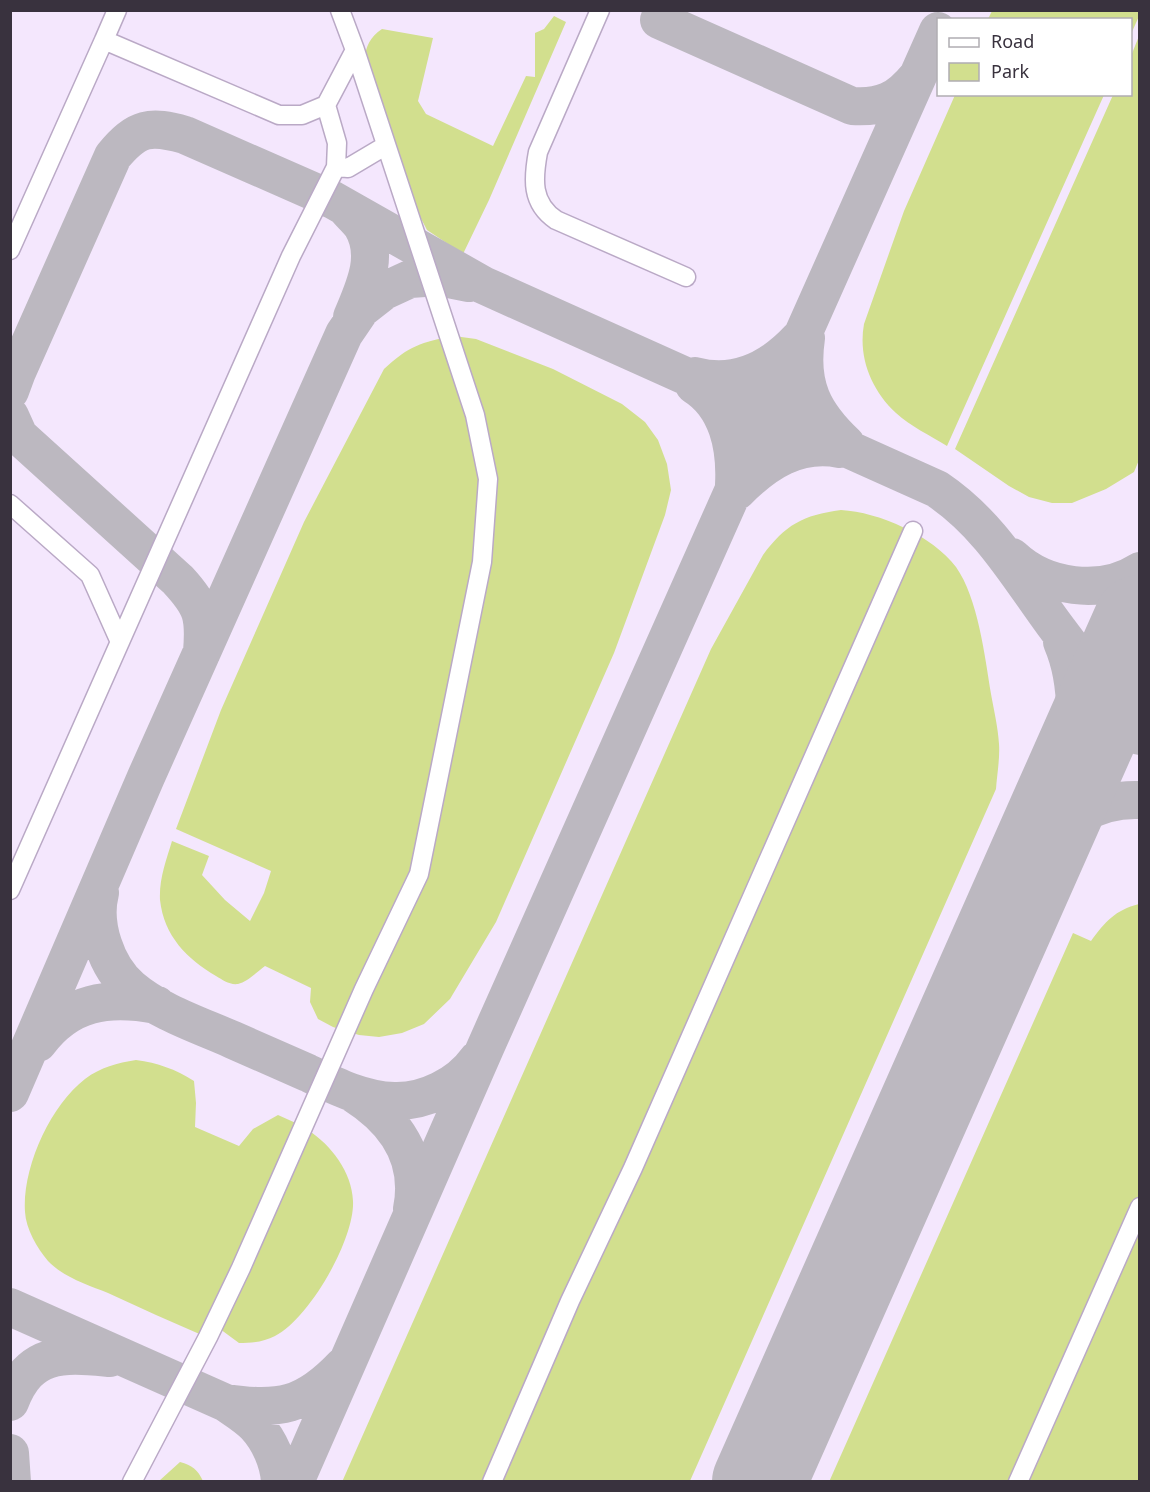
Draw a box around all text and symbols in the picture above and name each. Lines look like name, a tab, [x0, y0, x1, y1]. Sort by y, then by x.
legend	[937, 18, 1132, 96]
text: Road	[991, 29, 1034, 53]
text: Park	[991, 59, 1029, 83]

